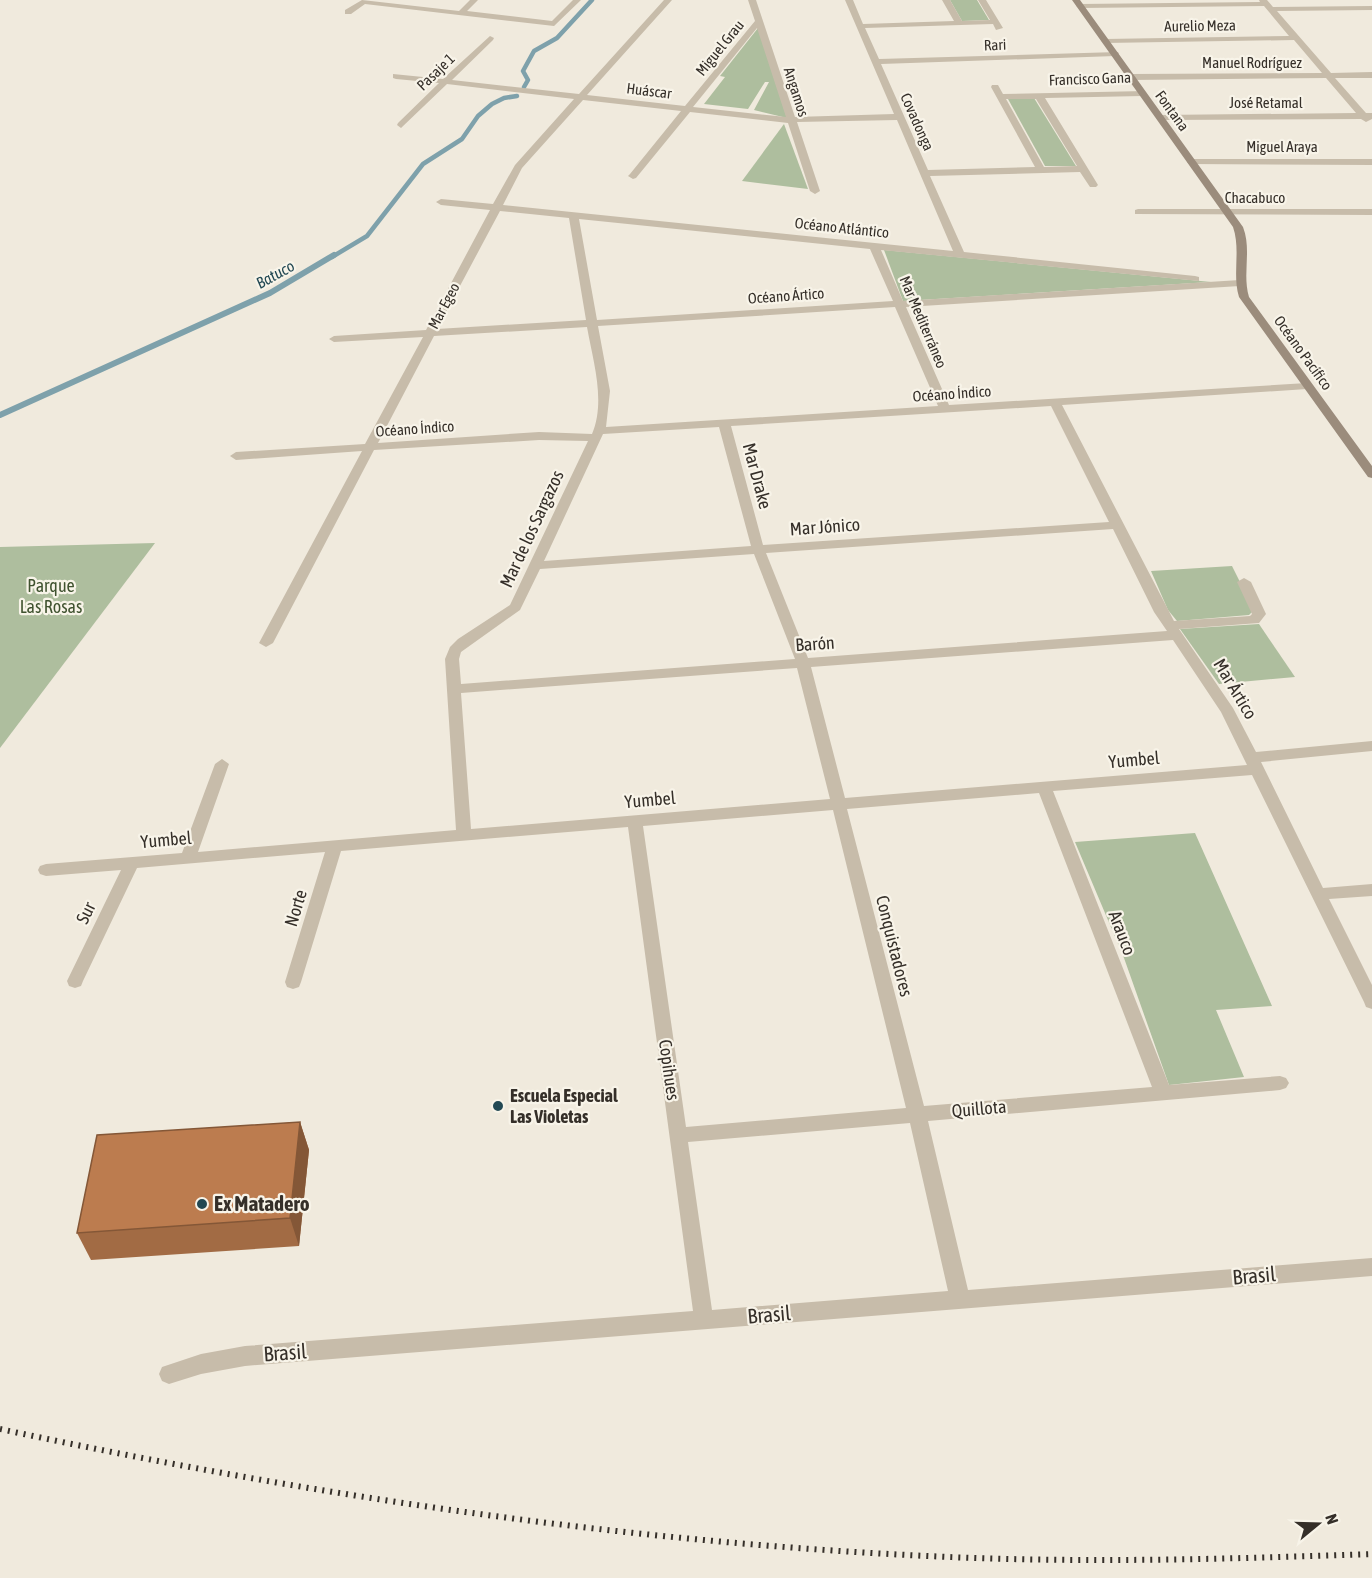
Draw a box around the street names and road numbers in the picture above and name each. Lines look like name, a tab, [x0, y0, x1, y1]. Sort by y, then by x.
street label: Aurelio Meza	[1164, 16, 1236, 35]
street label: Miguel Grau	[692, 17, 747, 79]
street label: Rari	[984, 36, 1006, 53]
street label: Pasaje 1	[413, 50, 458, 94]
street label: Manuel Rodríguez	[1202, 54, 1303, 71]
street label: Angamos	[781, 65, 812, 119]
street label: Francisco Gana	[1049, 69, 1131, 88]
street label: Huáscar	[626, 79, 673, 102]
street label: Fontana	[1152, 87, 1193, 134]
street label: Covadonga	[897, 90, 938, 153]
street label: José Retamal	[1229, 94, 1303, 111]
street label: Miguel Araya	[1246, 138, 1318, 155]
street label: Chacabuco	[1225, 189, 1285, 206]
street label: Océano Atlántico	[794, 214, 890, 241]
street label: Mar Mediterráneo	[896, 273, 951, 370]
street label: Mar Egeo	[424, 280, 463, 332]
street label: Océano Ártico	[747, 284, 825, 307]
street label: Océano Pacífico	[1271, 312, 1336, 393]
street label: Océano Índico	[912, 382, 992, 405]
street label: Océano Índico	[375, 417, 455, 440]
street label: Mar Drake	[739, 441, 776, 511]
street label: Mar de los Sargazos	[495, 467, 568, 591]
street label: Mar Jónico	[789, 514, 861, 539]
street label: Barón	[795, 632, 835, 655]
street label: Mar Ártico	[1209, 655, 1262, 723]
street label: Yumbel	[1108, 747, 1161, 772]
street label: Yumbel	[624, 787, 677, 812]
street label: Yumbel	[140, 827, 193, 852]
street label: Norte	[280, 887, 311, 929]
street label: Conquistadores	[872, 893, 917, 999]
street label: Sur	[71, 898, 100, 927]
street label: Arauco	[1104, 908, 1141, 958]
street label: Copihues	[655, 1038, 684, 1102]
street label: Quillota	[951, 1096, 1007, 1121]
street label: Brasil	[1231, 1261, 1277, 1289]
street label: Brasil	[746, 1300, 792, 1328]
street label: Brasil	[262, 1338, 308, 1365]

